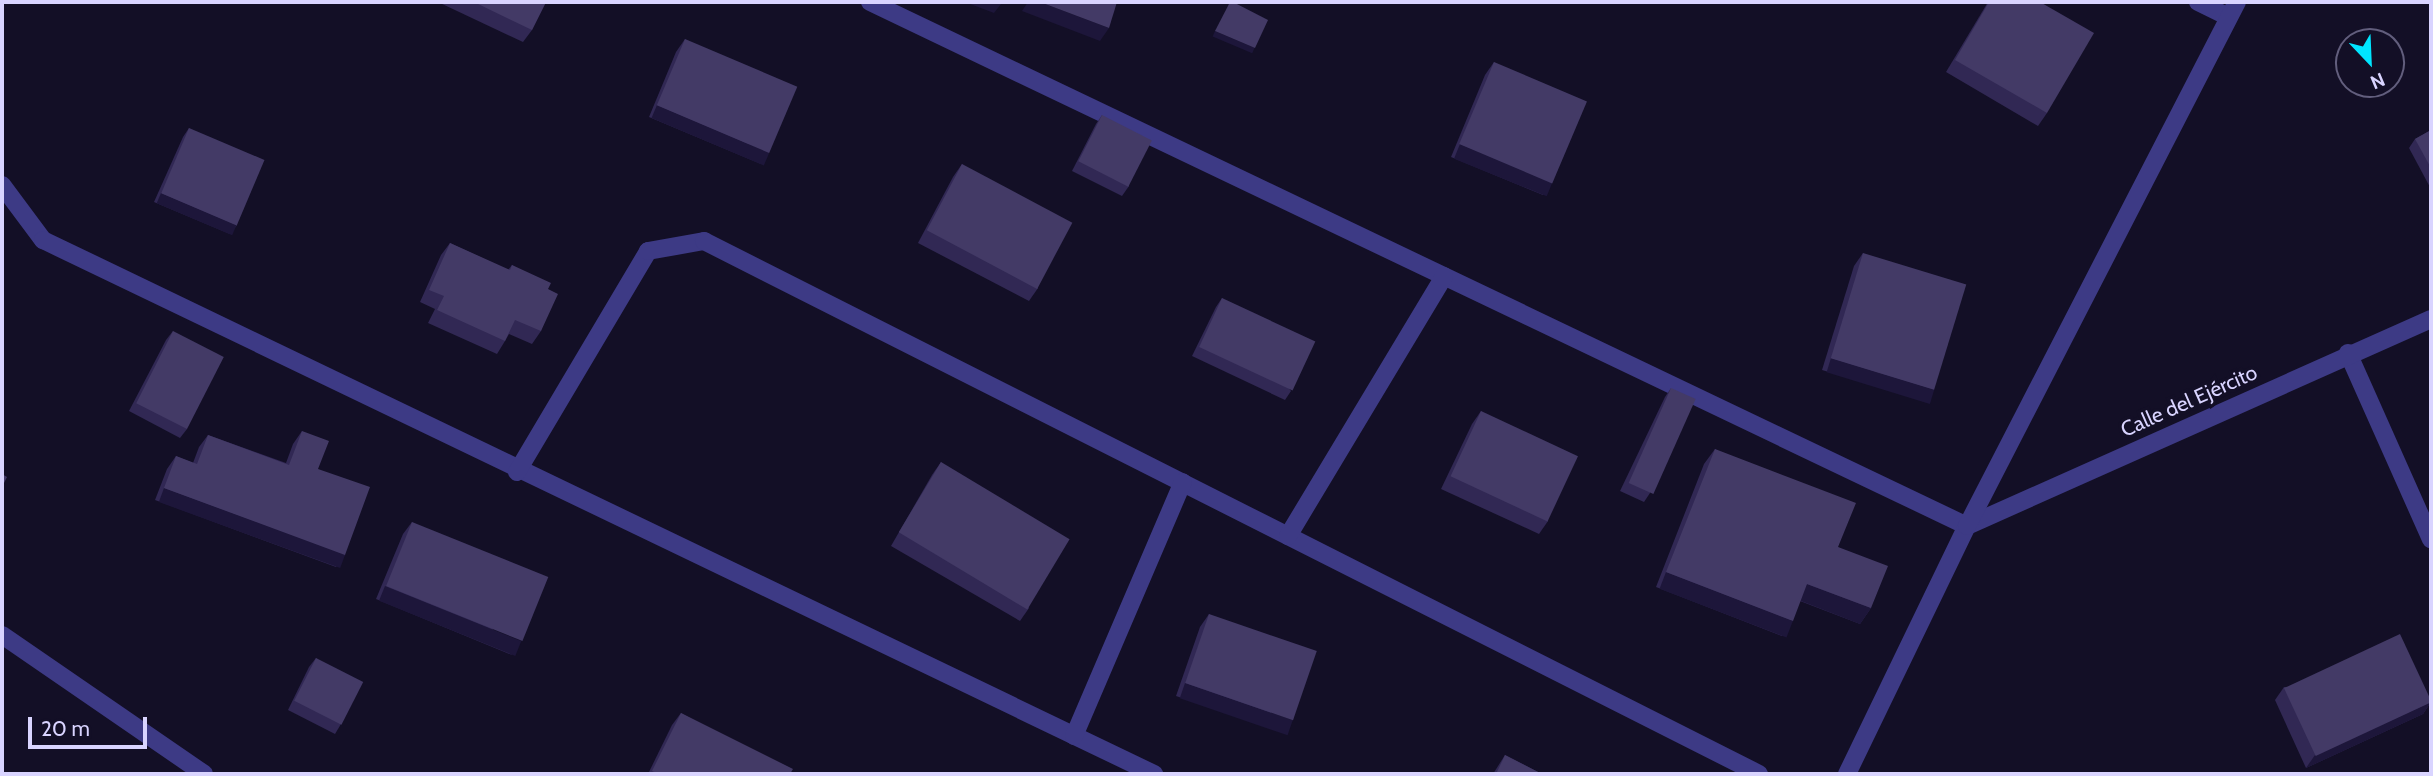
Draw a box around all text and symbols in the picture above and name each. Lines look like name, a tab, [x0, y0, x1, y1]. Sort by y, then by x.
north arrow	[2335, 28, 2405, 98]
text: N	[2367, 68, 2388, 94]
street label: Calle del Ejército	[2117, 360, 2261, 442]
scale bar	[32, 702, 150, 746]
text: 20 m	[41, 716, 90, 741]

